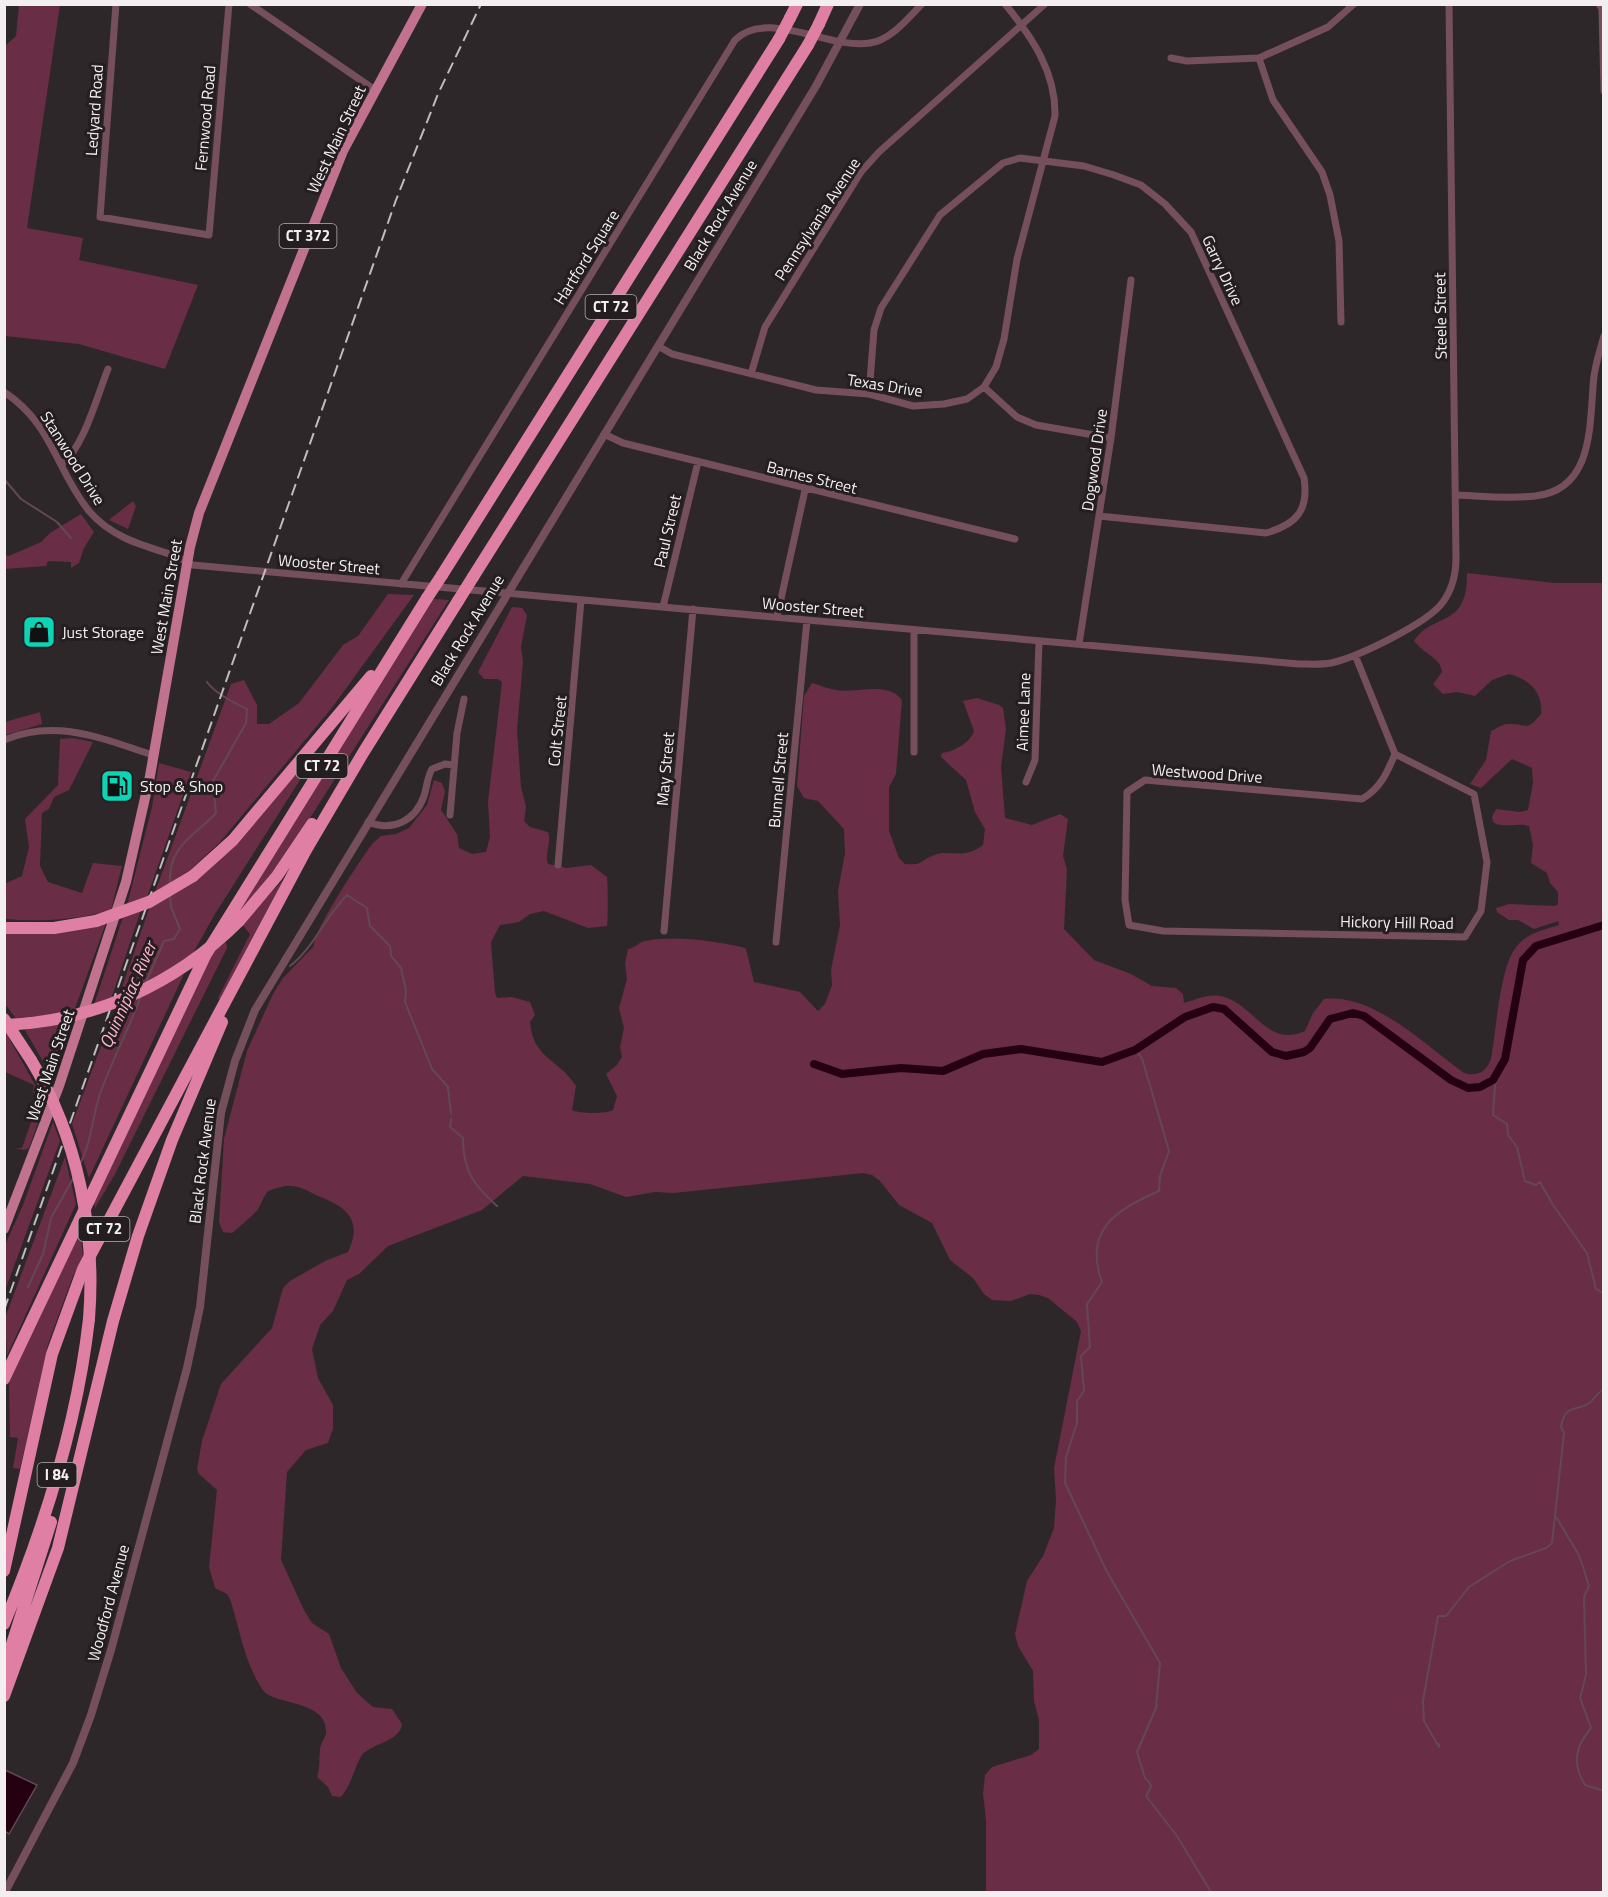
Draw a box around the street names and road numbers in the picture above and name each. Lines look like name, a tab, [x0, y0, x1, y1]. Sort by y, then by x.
street label: Ledyard Road	[79, 63, 109, 157]
street label: Fernwood Road	[188, 64, 222, 172]
street label: West Main Street	[300, 81, 372, 197]
street label: Pennsylvania Avenue	[768, 153, 866, 285]
street label: Black Rock Avenue	[677, 155, 763, 275]
street label: Hartford Square	[547, 205, 625, 309]
road number: CT 372	[280, 224, 336, 248]
street label: Garry Drive	[1196, 231, 1250, 309]
street label: Steele Street	[1427, 272, 1453, 360]
road number: CT 72	[586, 295, 636, 319]
street label: Texas Drive	[846, 367, 924, 403]
street label: Stanwood Drive	[35, 406, 111, 510]
street label: Dogwood Drive	[1075, 407, 1113, 513]
street label: Barnes Street	[764, 454, 860, 500]
street label: Paul Street	[647, 492, 687, 570]
street label: West Main Street	[144, 537, 188, 657]
street label: Wooster Street	[277, 548, 381, 580]
street label: Black Rock Avenue	[424, 570, 510, 690]
street label: Wooster Street	[761, 591, 865, 623]
street label: Aimee Lane	[1010, 672, 1036, 752]
street label: Colt Street	[541, 694, 573, 768]
street label: May Street	[650, 731, 680, 807]
street label: Bunnell Street	[762, 731, 794, 829]
road number: CT 72	[296, 754, 348, 778]
street label: Westwood Drive	[1151, 757, 1263, 789]
street label: Hickory Hill Road	[1340, 909, 1454, 935]
street label: West Main Street	[20, 1006, 80, 1124]
street label: Black Rock Avenue	[182, 1097, 222, 1225]
road number: CT 72	[78, 1217, 130, 1241]
road number: I 84	[38, 1463, 76, 1487]
street label: Woodford Avenue	[81, 1542, 135, 1664]

